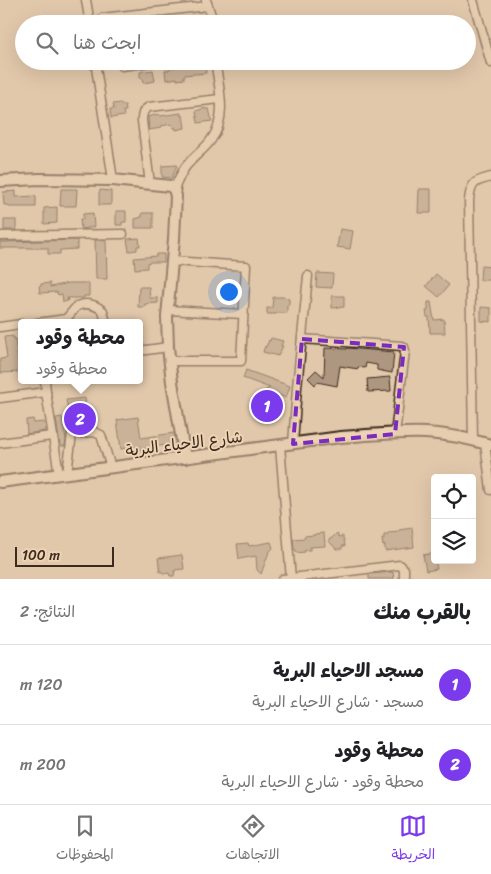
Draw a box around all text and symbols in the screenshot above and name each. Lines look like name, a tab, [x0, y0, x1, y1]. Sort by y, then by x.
search box	[15, 15, 476, 70]
text: ابحث هنا	[73, 26, 141, 59]
icon: search	[33, 29, 61, 57]
your location	[216, 279, 242, 305]
popup	[18, 319, 143, 384]
text: محطة وقود	[36, 321, 125, 354]
text: محطة وقود	[36, 354, 108, 383]
pin: 1	[251, 387, 283, 425]
pin: 2	[64, 400, 96, 438]
street label: شارع الاحياء البرية	[124, 422, 244, 465]
map controls	[431, 474, 476, 564]
button: locate	[431, 474, 476, 519]
button: layers	[431, 519, 476, 564]
text: 100 m	[22, 543, 60, 568]
scale bar	[15, 544, 114, 567]
text: بالقرب منك	[373, 593, 471, 631]
text: النتائج: 2	[20, 597, 75, 626]
text: مسجد الاحياء البرية	[273, 654, 424, 687]
text: 120 m	[20, 670, 63, 699]
text: 1	[452, 670, 458, 699]
text: مسجد · شارع الاحياء البرية	[252, 687, 424, 716]
text: محطة وقود	[334, 734, 424, 767]
text: 200 m	[20, 750, 66, 779]
text: 2	[450, 750, 460, 779]
text: محطة وقود · شارع الاحياء البرية	[222, 767, 424, 796]
tab: المحفوظات	[56, 812, 114, 867]
tab: الاتجاهات	[225, 812, 280, 867]
tab: الخريطة	[391, 812, 435, 867]

